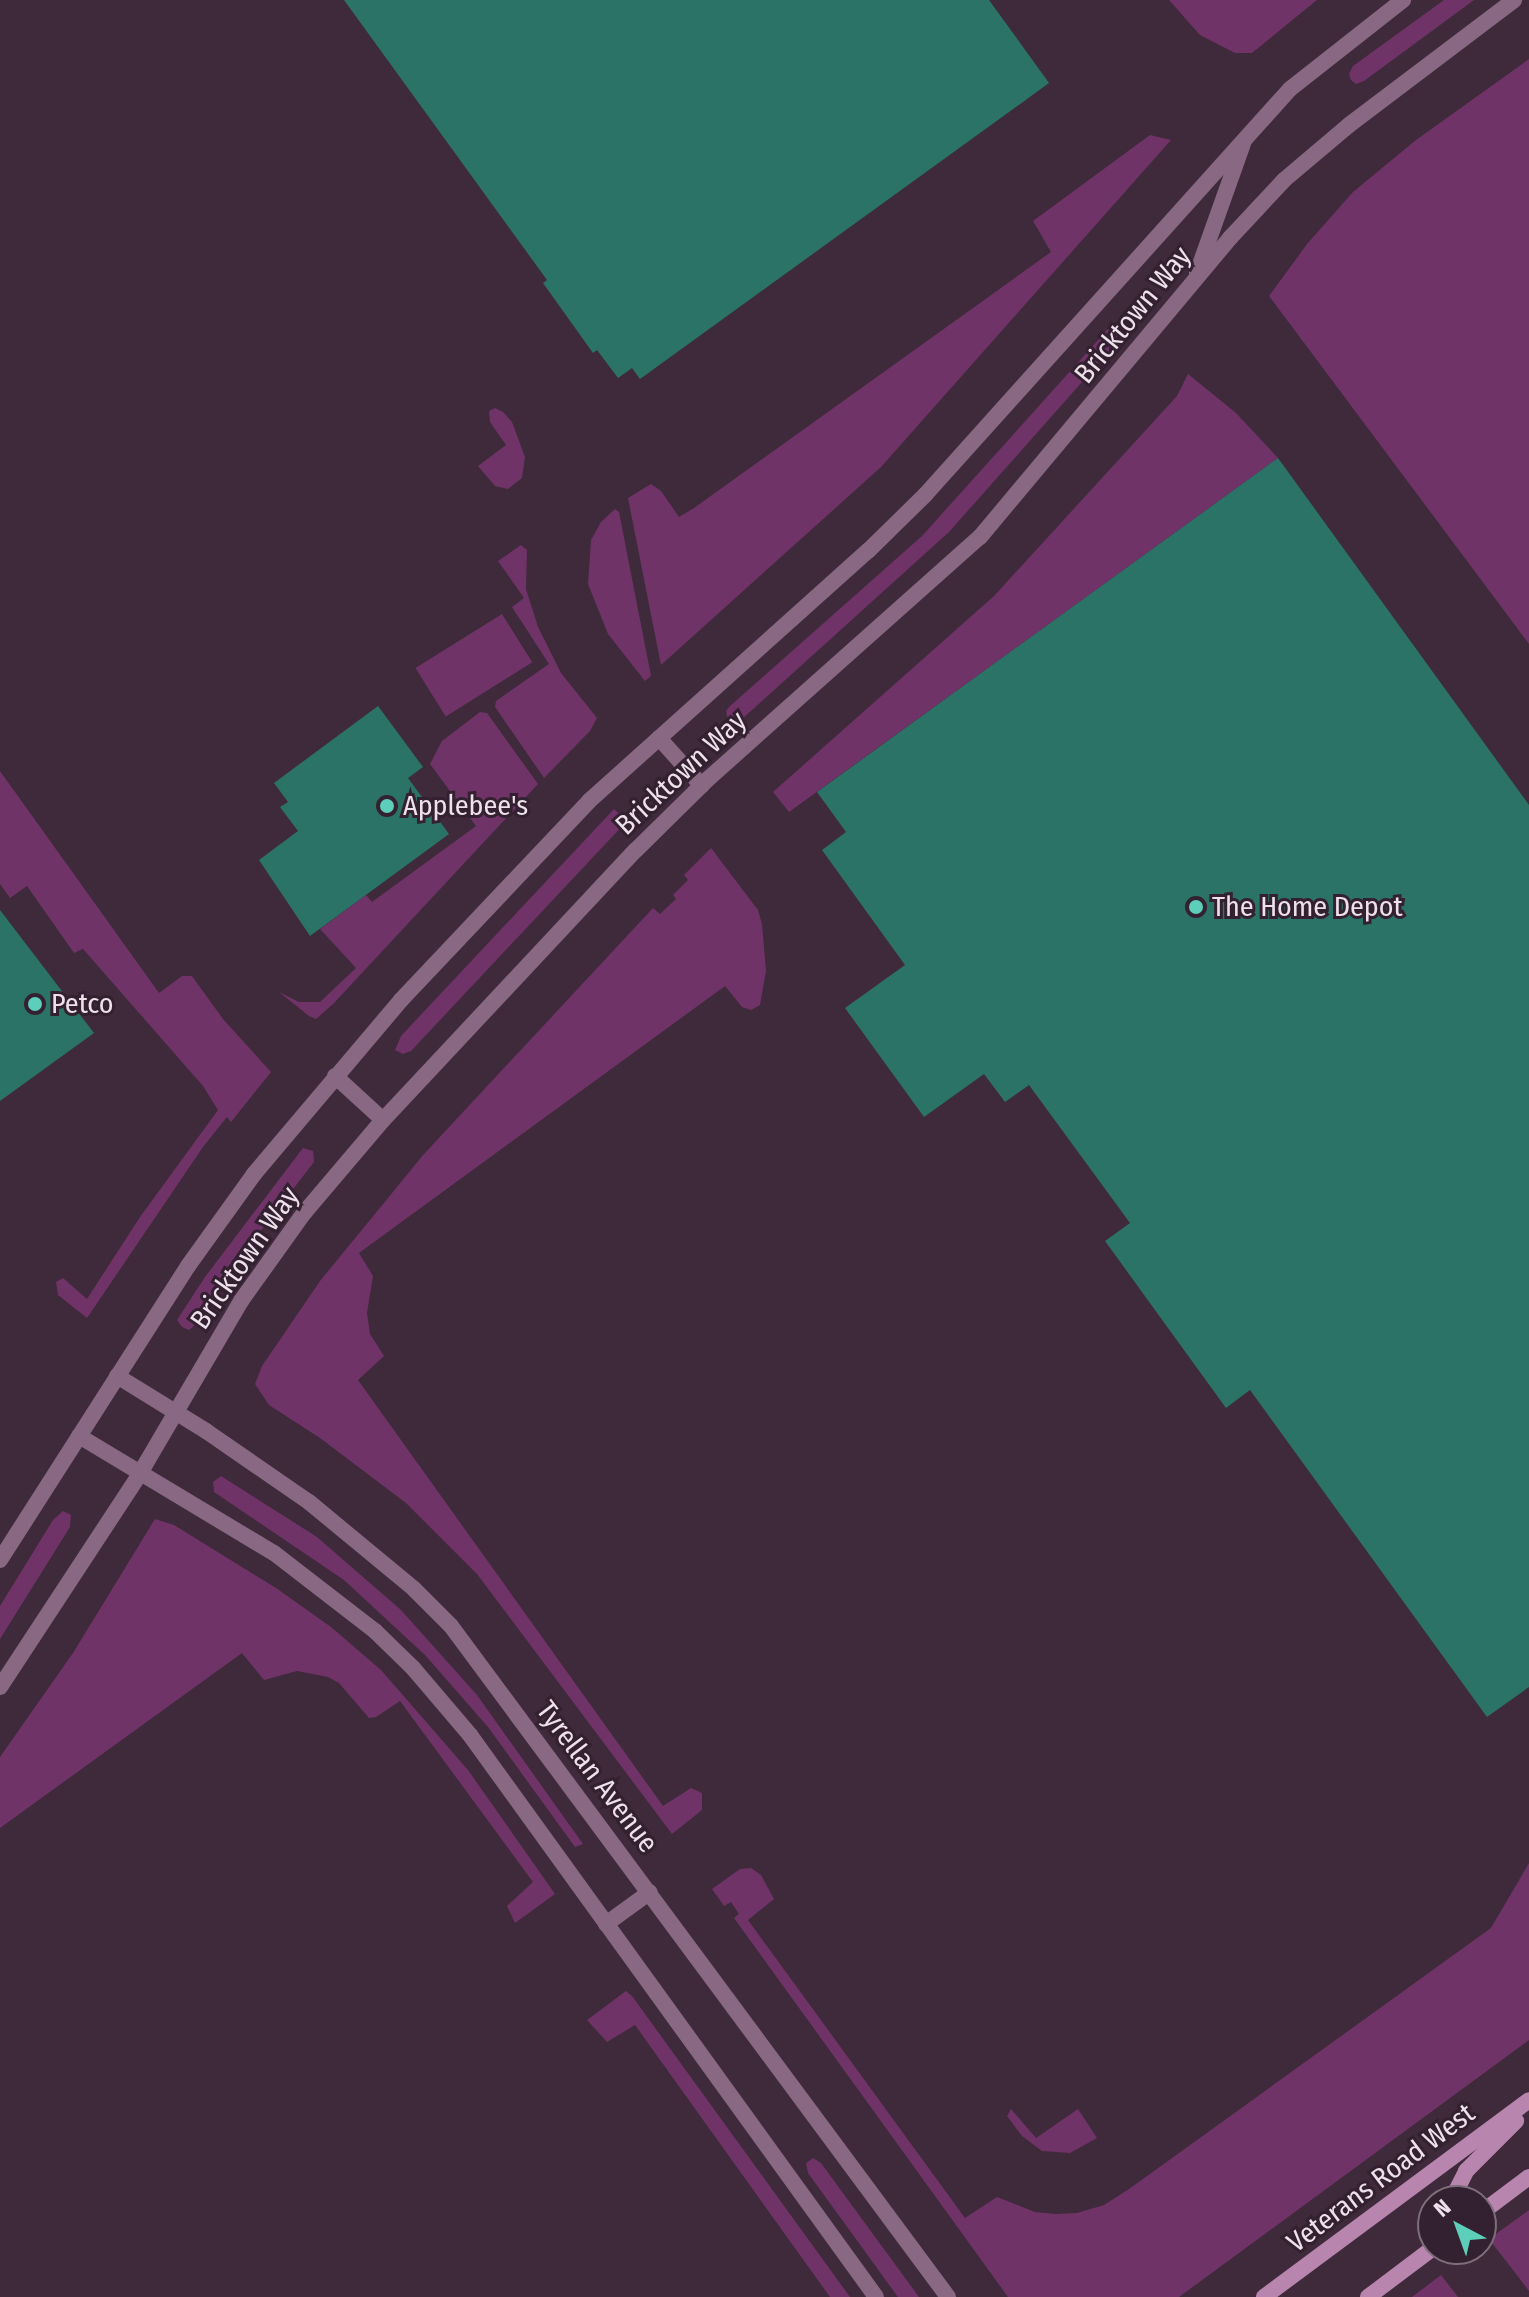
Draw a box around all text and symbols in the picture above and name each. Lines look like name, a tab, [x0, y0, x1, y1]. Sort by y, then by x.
street label: Bricktown Way	[1068, 240, 1198, 390]
street label: Bricktown Way	[609, 704, 753, 842]
place label: Applebee's	[403, 789, 528, 823]
marker: Applebee's	[378, 797, 396, 815]
place label: The Home Depot	[1212, 890, 1403, 924]
marker: The Home Depot	[1187, 898, 1205, 916]
place label: Petco	[51, 987, 114, 1021]
marker: Petco	[26, 995, 44, 1013]
street label: Bricktown Way	[184, 1180, 306, 1336]
street label: Tyrellan Avenue	[529, 1695, 665, 1859]
street label: Veterans Road West	[1281, 2097, 1481, 2259]
north arrow	[1417, 2185, 1497, 2265]
text: N	[1428, 2194, 1456, 2223]

